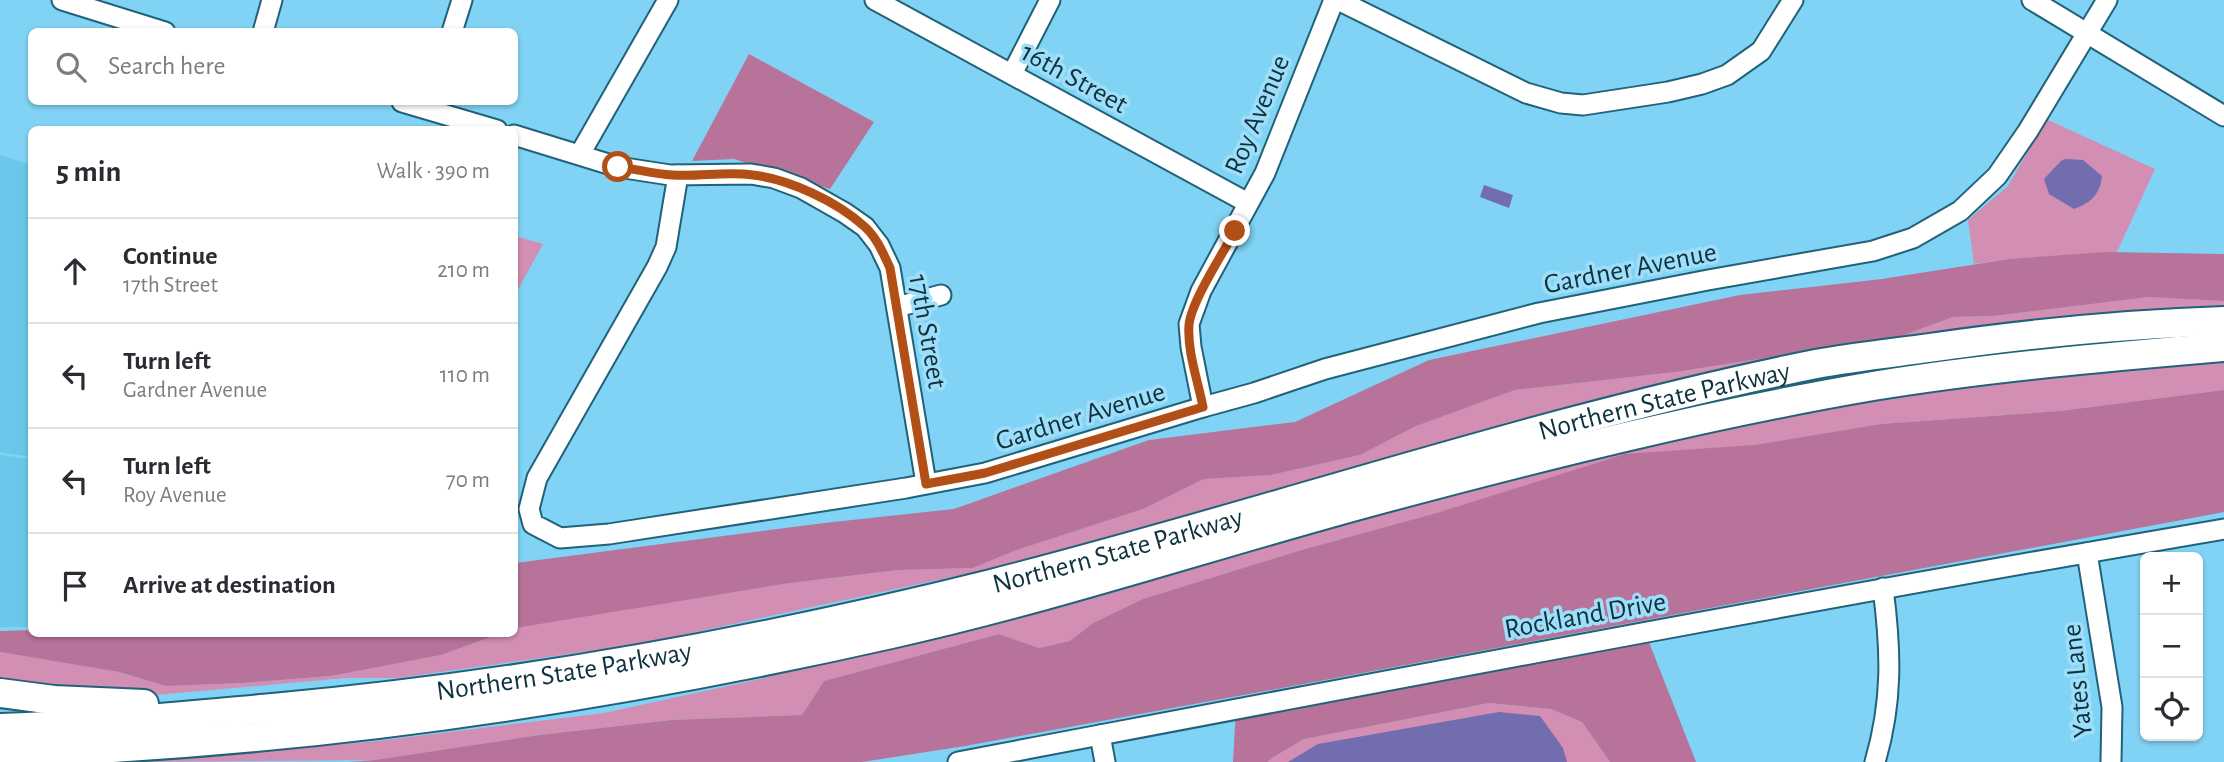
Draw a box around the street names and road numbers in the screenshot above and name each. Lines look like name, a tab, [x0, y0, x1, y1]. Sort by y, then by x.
street label: 16th Street	[1016, 38, 1132, 119]
street label: Roy Avenue	[1220, 51, 1295, 178]
street label: Gardner Avenue	[1542, 238, 1719, 299]
street label: 17th Street	[903, 272, 951, 391]
street label: Northern State Parkway	[1536, 358, 1793, 446]
street label: Gardner Avenue	[993, 378, 1169, 456]
street label: Northern State Parkway	[990, 504, 1246, 599]
street label: Rockland Drive	[1503, 588, 1668, 644]
street label: Yates Lane	[2058, 623, 2098, 739]
street label: Northern State Parkway	[435, 638, 694, 706]

